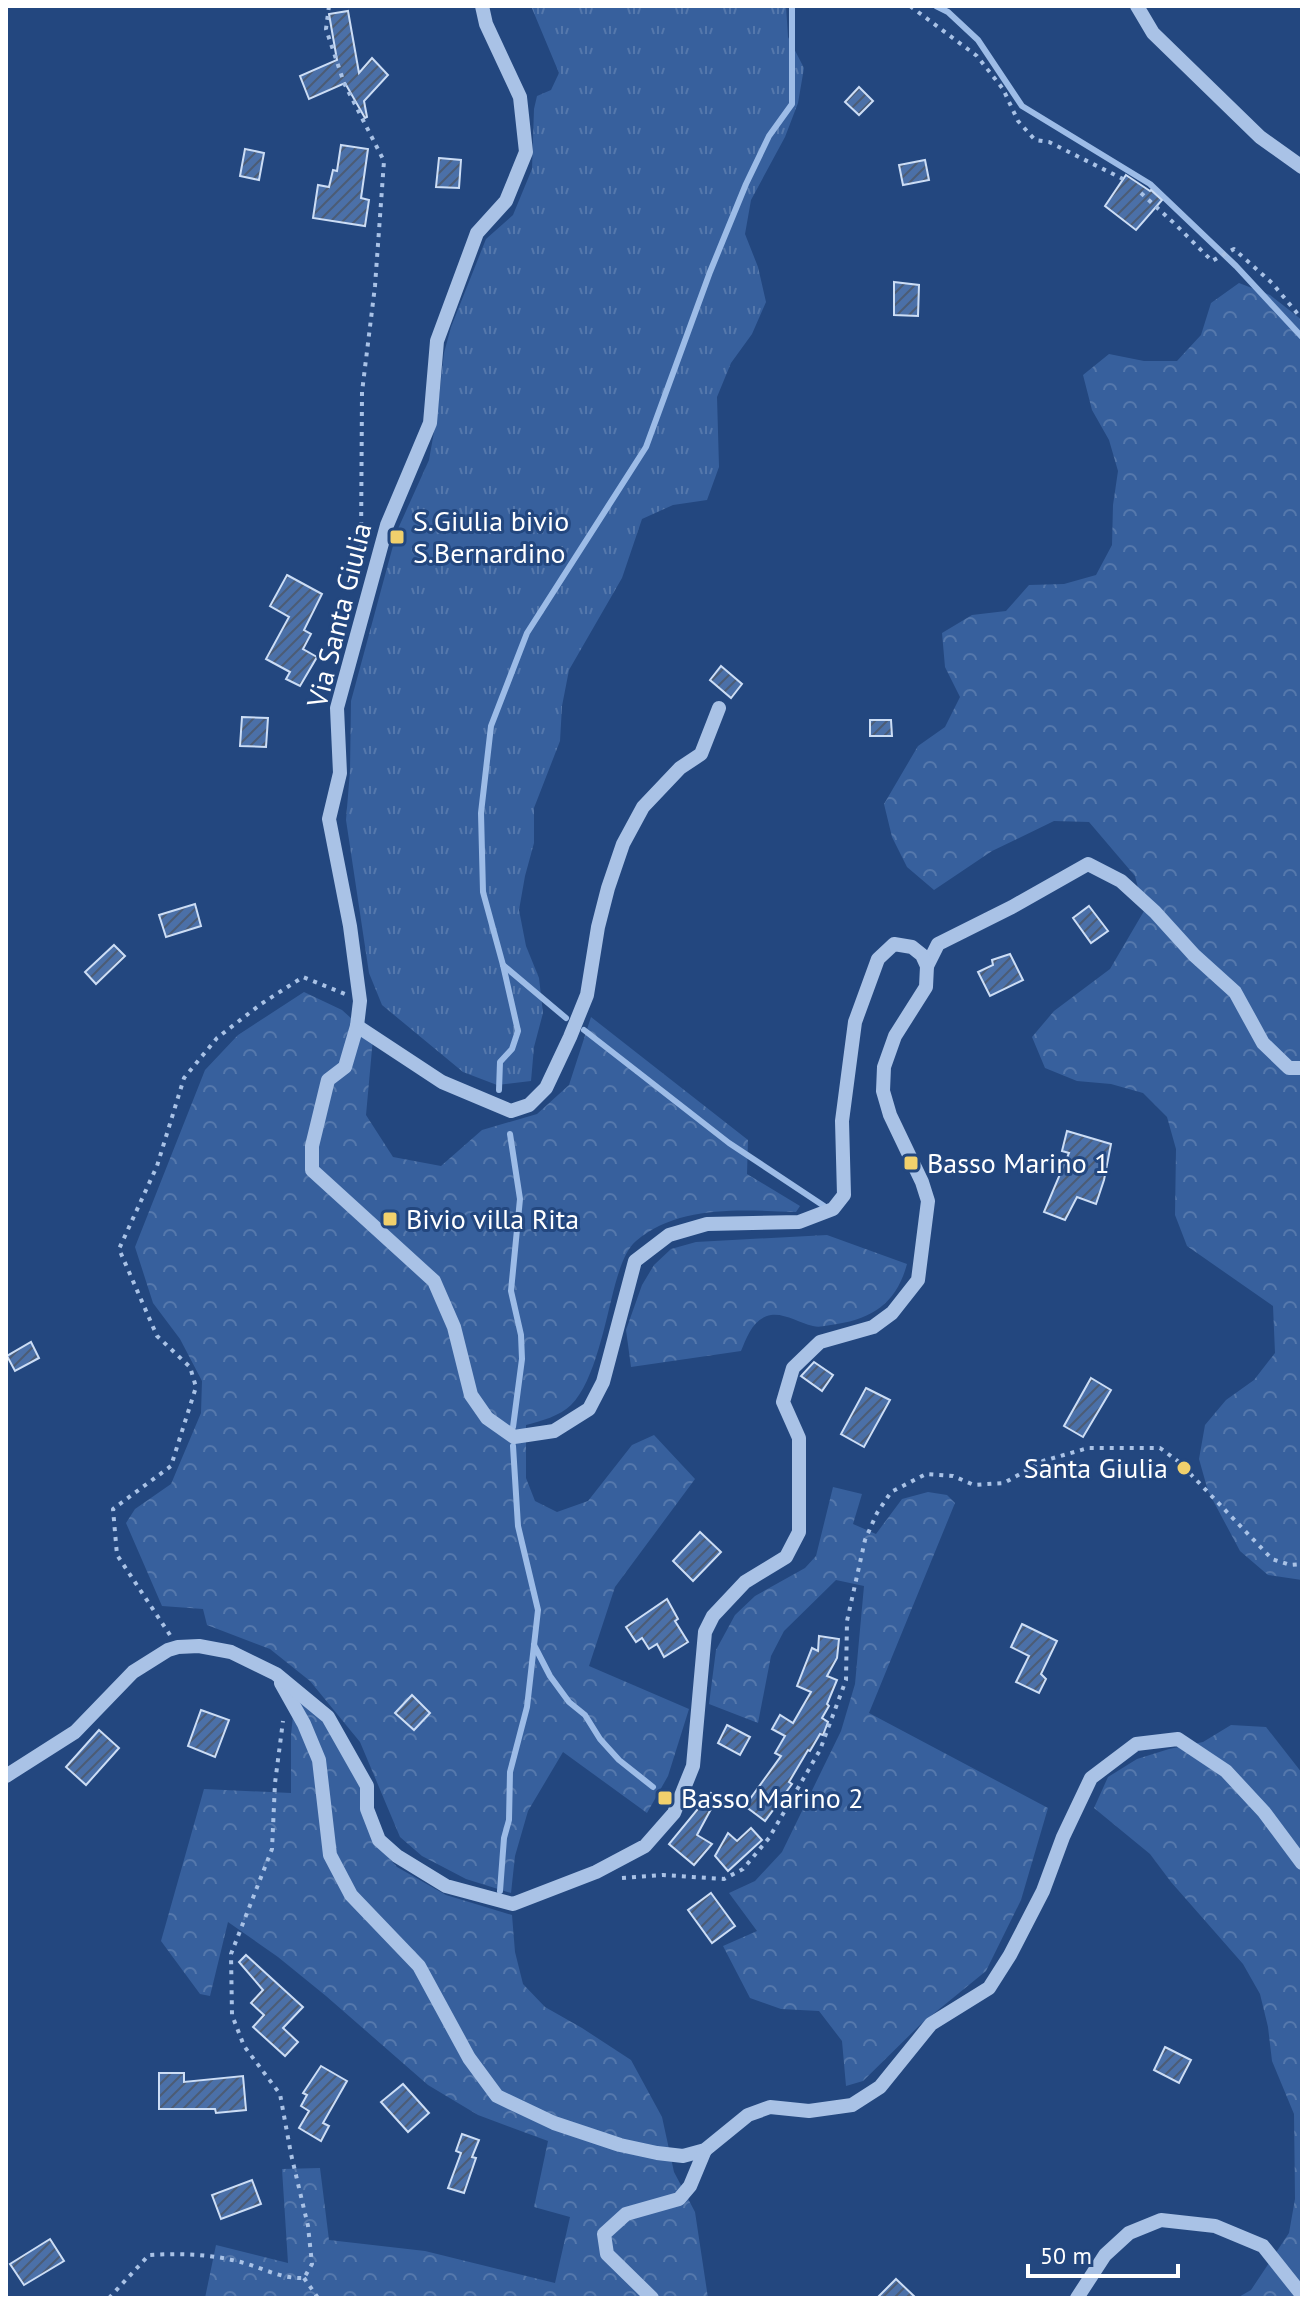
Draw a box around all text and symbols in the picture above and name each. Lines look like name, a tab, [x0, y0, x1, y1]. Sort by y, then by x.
place label: S.Giulia bivio S.Bernardino	[413, 502, 569, 571]
street label: Via Santa Giulia	[297, 519, 379, 712]
marker: S.Giulia bivio S.Bernardino	[388, 528, 406, 546]
place label: Basso Marino 1	[927, 1144, 1109, 1181]
marker: Basso Marino 1	[902, 1154, 920, 1172]
place label: Bivio villa Rita	[406, 1200, 579, 1237]
marker: Bivio villa Rita	[381, 1210, 399, 1228]
place label: Santa Giulia	[1024, 1449, 1168, 1486]
marker: Santa Giulia	[1175, 1459, 1193, 1477]
place label: Basso Marino 2	[681, 1779, 863, 1816]
marker: Basso Marino 2	[656, 1789, 674, 1807]
scale bar	[1028, 2228, 1178, 2278]
text: 50 m	[1040, 2240, 1092, 2271]

